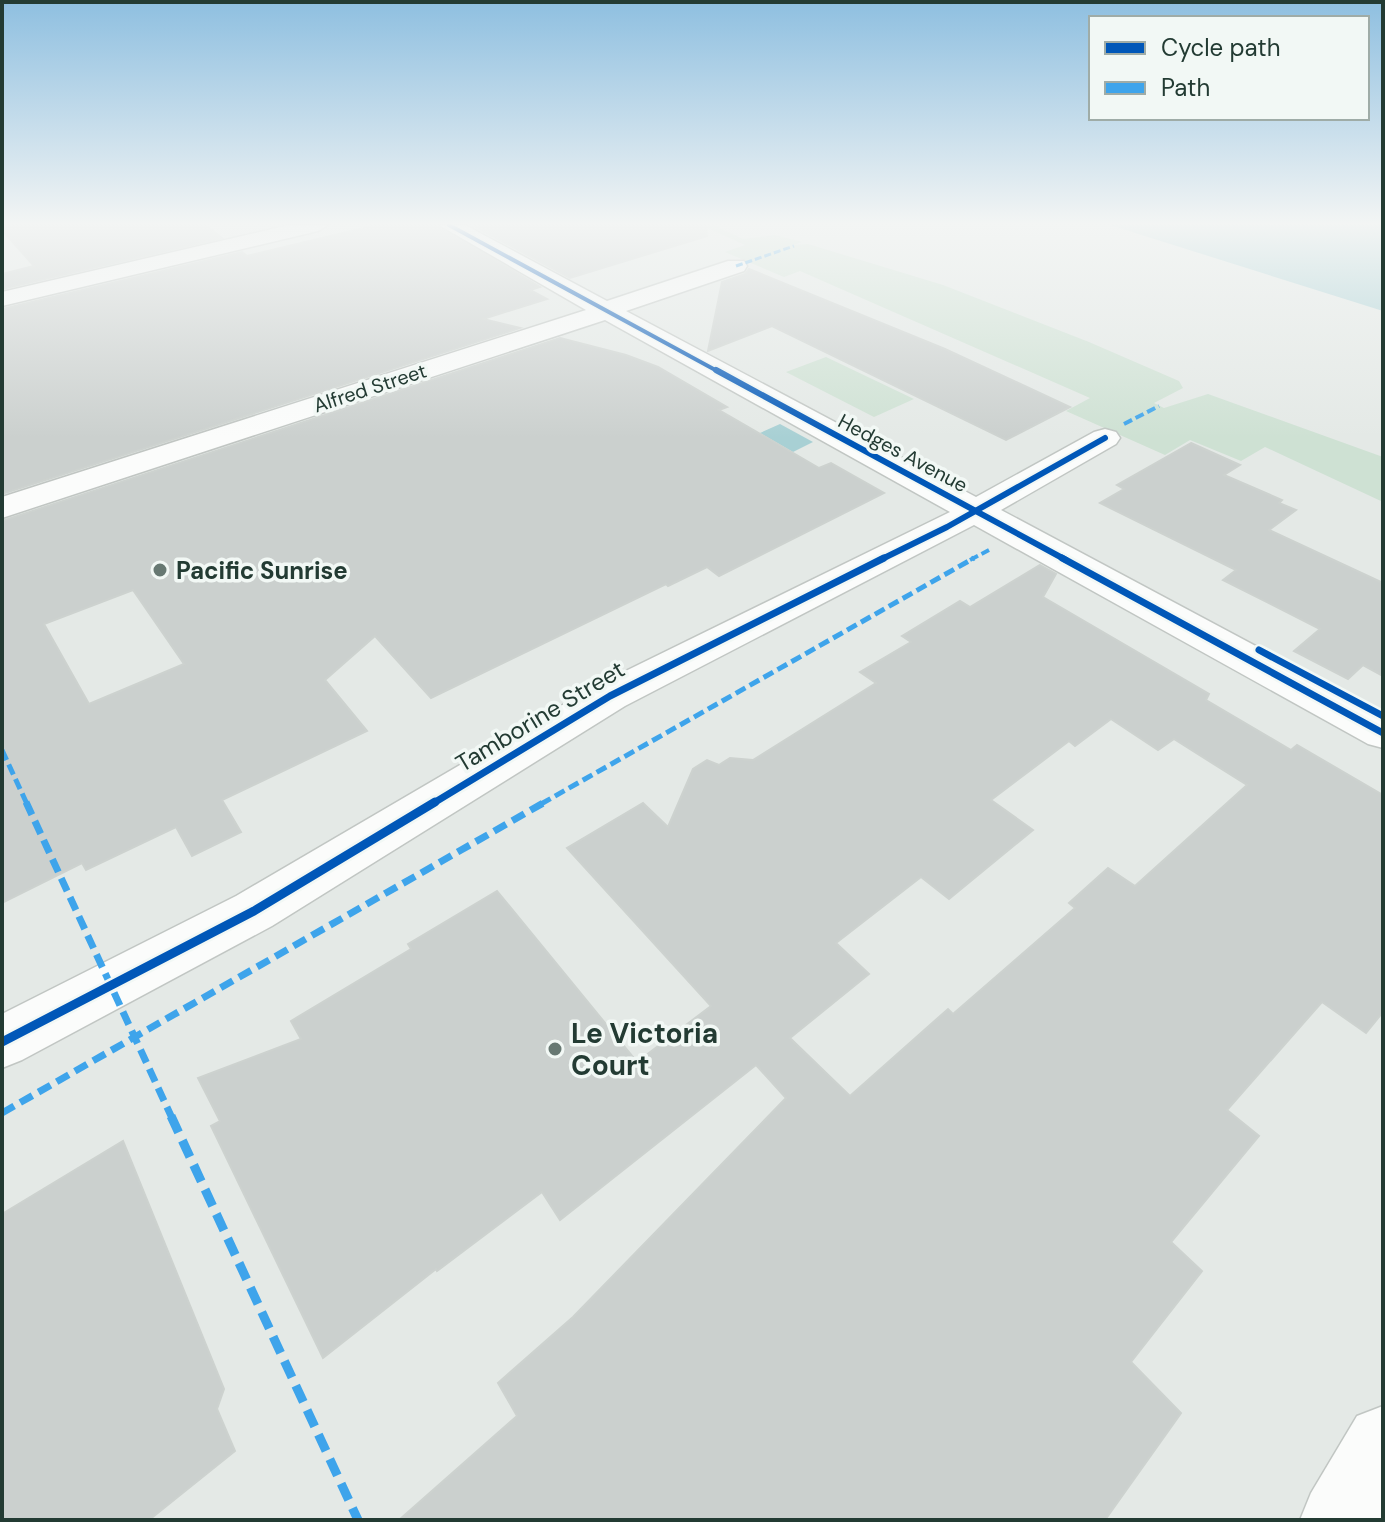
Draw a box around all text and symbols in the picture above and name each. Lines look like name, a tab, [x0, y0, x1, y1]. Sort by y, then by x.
legend	[1089, 16, 1369, 120]
text: Cycle path	[1161, 32, 1280, 63]
text: Path	[1161, 72, 1210, 103]
street label: Alfred Street	[310, 357, 430, 419]
street label: Hedges Avenue	[834, 408, 972, 498]
place label: Pacific Sunrise	[176, 555, 348, 586]
marker: Pacific Sunrise	[151, 561, 169, 579]
street label: Tamborine Street	[450, 653, 630, 779]
place label: Le Victoria Court	[571, 1015, 718, 1084]
marker: Le Victoria Court	[546, 1040, 564, 1058]

